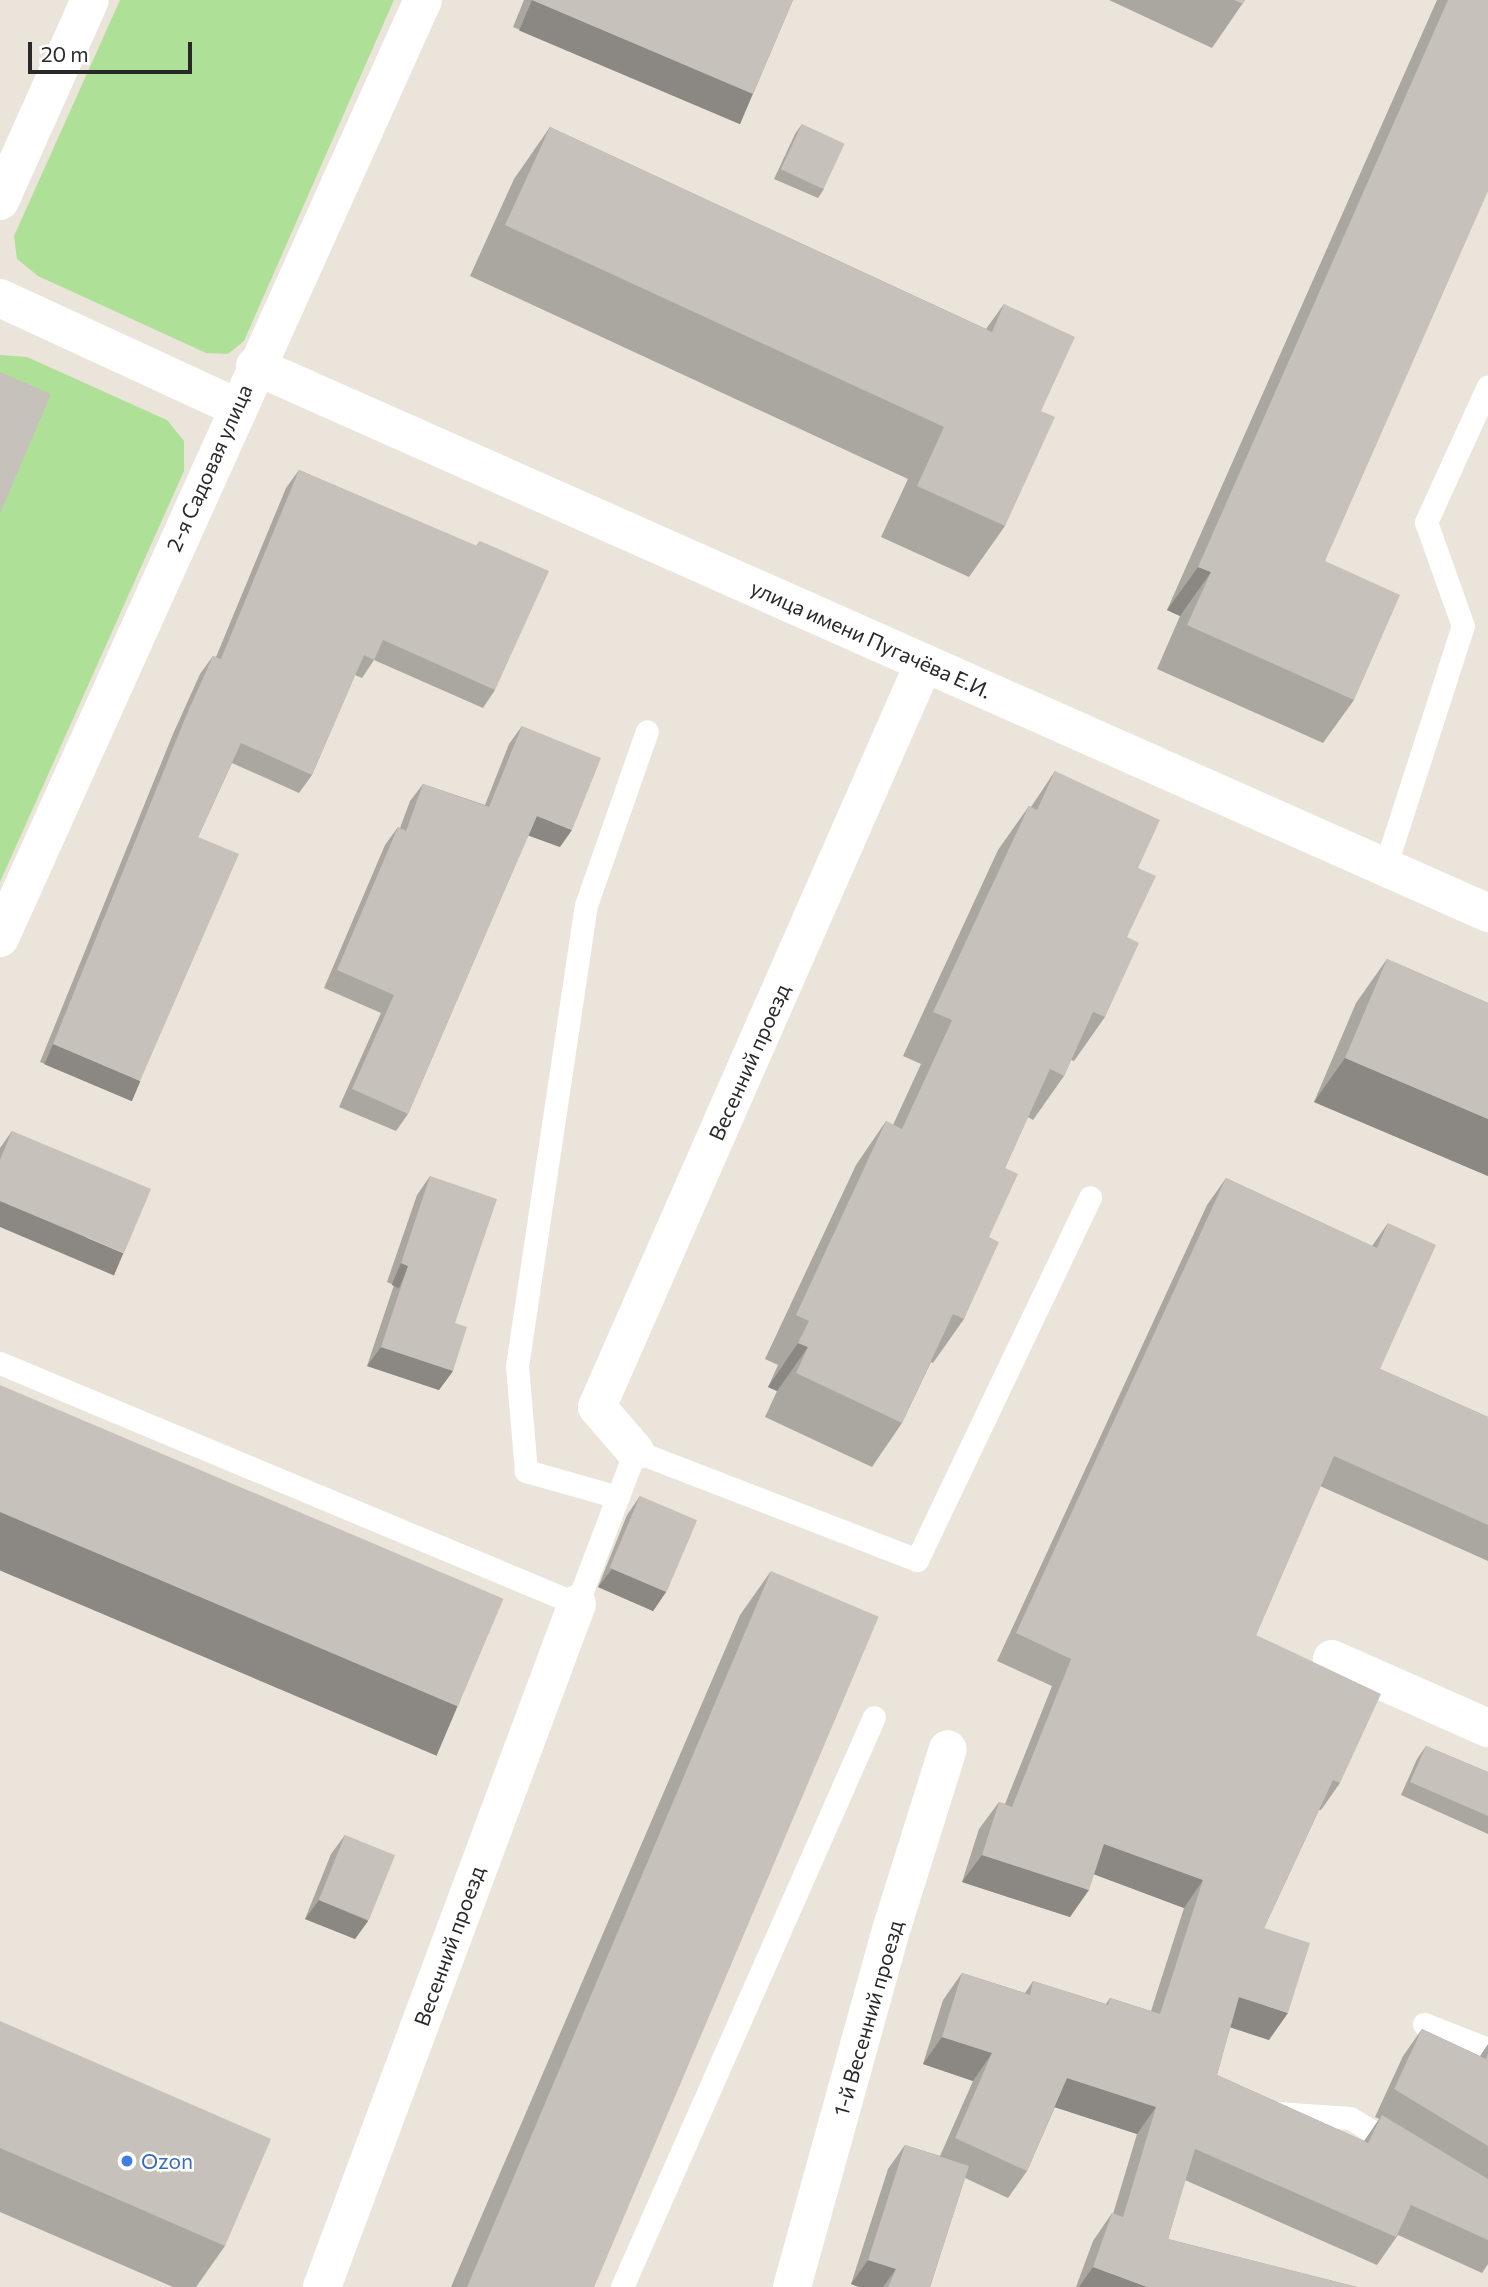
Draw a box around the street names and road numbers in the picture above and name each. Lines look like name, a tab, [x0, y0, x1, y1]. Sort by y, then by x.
street label: 2-я Садовая улица	[161, 381, 257, 555]
street label: улица имени Пугачёва Е.И.	[747, 574, 995, 704]
street label: Весенний проезд	[703, 980, 795, 1144]
street label: Весенний проезд	[408, 1863, 490, 2029]
street label: 1-й Весенний проезд	[828, 1917, 908, 2119]

